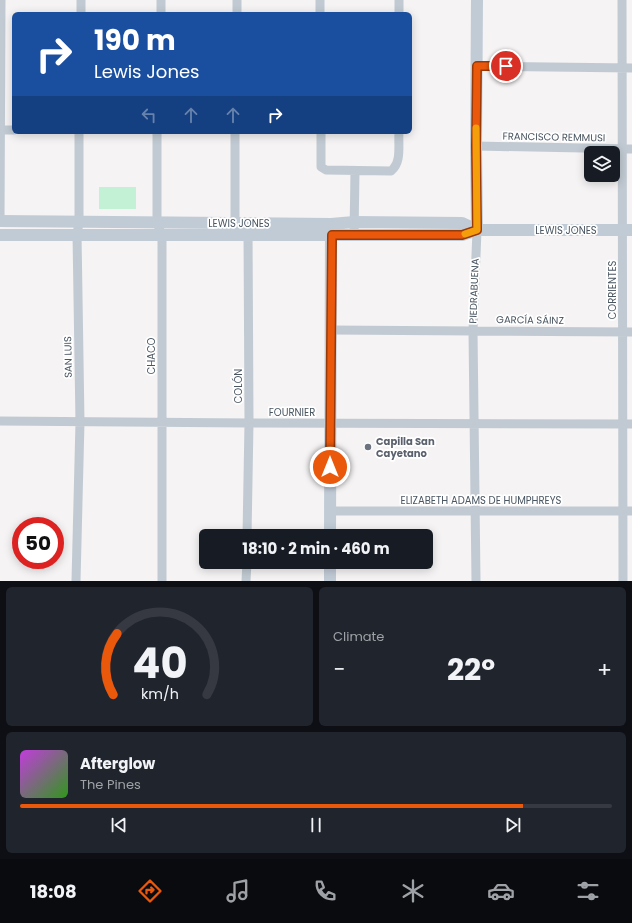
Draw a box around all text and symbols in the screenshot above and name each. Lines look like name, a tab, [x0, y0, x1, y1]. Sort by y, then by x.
text: 190 m	[94, 21, 176, 60]
icon: right	[28, 28, 80, 80]
pin	[489, 49, 523, 83]
icon: arrive	[495, 55, 517, 77]
text: Lewis Jones	[94, 59, 199, 84]
icon: left	[138, 104, 160, 126]
icon: ahead	[180, 104, 202, 126]
icon: ahead	[222, 104, 244, 126]
icon: right	[264, 104, 286, 126]
street label: FRANCISCO REMMUSI	[503, 129, 605, 145]
map controls	[584, 146, 620, 182]
button: layers	[584, 146, 620, 182]
street label: LEWIS JONES	[208, 216, 270, 231]
street label: LEWIS JONES	[535, 223, 597, 238]
street label: PIEDRABUENA	[465, 258, 483, 324]
street label: CORRIENTES	[605, 260, 620, 319]
street label: GARCÍA SÁINZ	[496, 312, 564, 328]
street label: SAN LUIS	[60, 336, 76, 378]
street label: CHACO	[144, 337, 159, 374]
street label: COLÓN	[231, 369, 246, 403]
street label: FOURNIER	[269, 405, 315, 420]
place label: Capilla San Cayetano	[376, 434, 435, 461]
marker: Capilla San Cayetano	[363, 442, 373, 452]
position arrow	[309, 446, 351, 488]
street label: ELIZABETH ADAMS DE HUMPHREYS	[401, 493, 562, 508]
speed limit sign: 50	[12, 517, 64, 569]
text: 18:10 · 2 min · 460 m	[242, 538, 390, 559]
text: Climate	[333, 627, 384, 646]
text: 40	[132, 633, 187, 692]
text: 22°	[447, 648, 495, 691]
text: −	[333, 654, 345, 685]
text: +	[597, 654, 612, 685]
text: km/h	[140, 683, 179, 703]
text: Afterglow	[80, 753, 155, 774]
text: The Pines	[80, 775, 141, 794]
icon: previous	[108, 814, 130, 836]
icon: pause	[305, 814, 327, 836]
icon: next	[502, 814, 524, 836]
icon: directions	[136, 877, 164, 905]
icon: music	[224, 877, 252, 905]
icon: phone	[311, 877, 339, 905]
icon: climate	[399, 877, 427, 905]
icon: car	[487, 877, 515, 905]
icon: filters	[574, 877, 602, 905]
text: 18:08	[30, 879, 77, 904]

